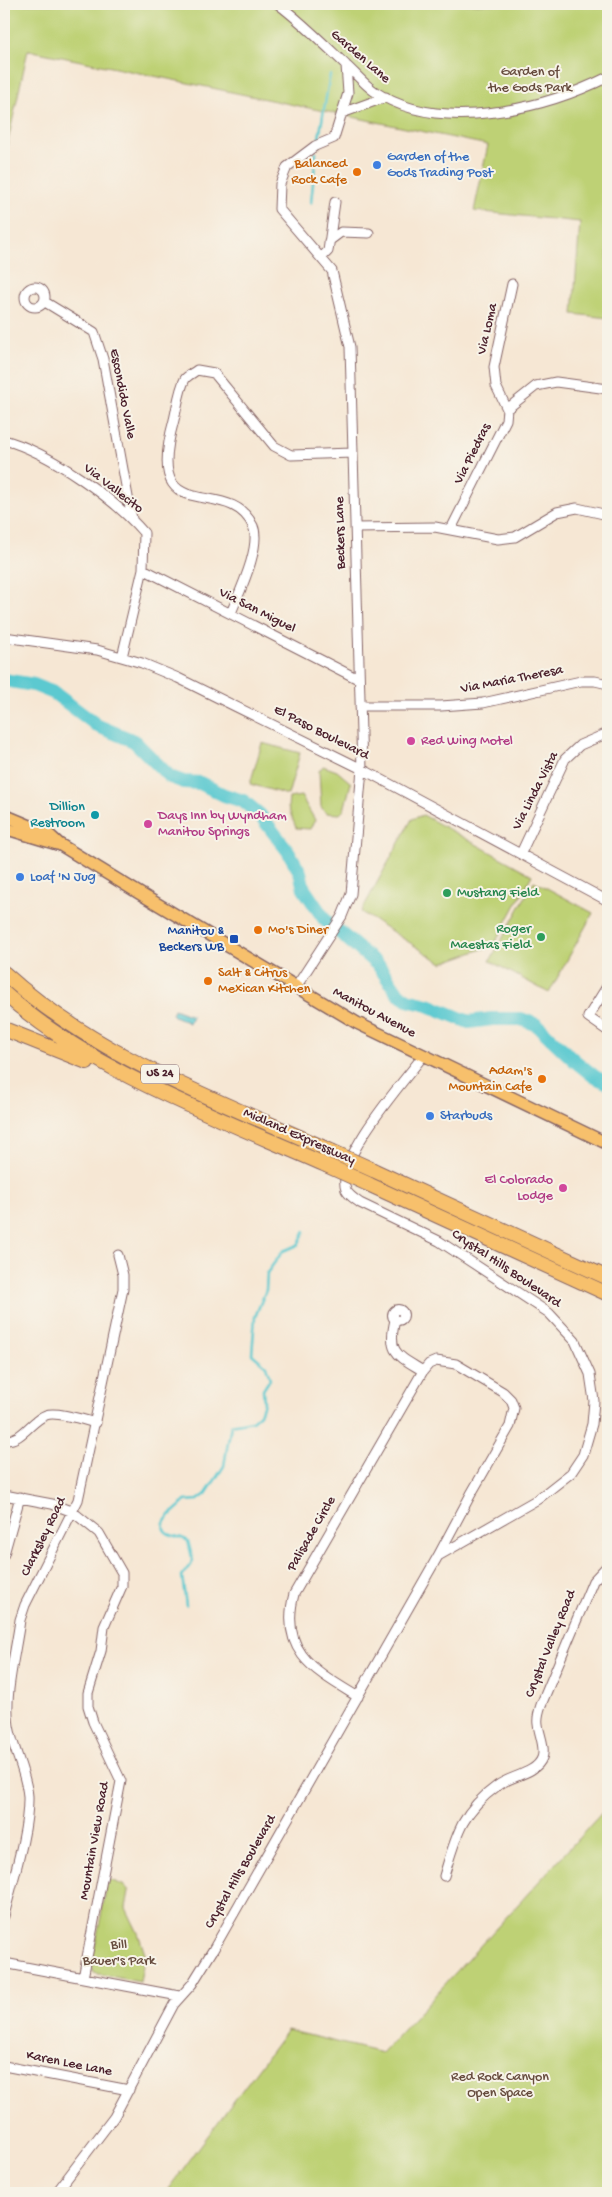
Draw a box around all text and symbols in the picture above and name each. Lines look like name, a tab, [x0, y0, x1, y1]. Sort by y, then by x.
street label: Garden Lane	[327, 26, 394, 88]
park label: Garden of the Gods Park	[487, 64, 573, 97]
place label: Garden of the Gods Trading Post	[387, 149, 494, 182]
place label: Balanced Rock Cafe	[291, 156, 349, 189]
marker: Garden of the Gods Trading Post	[371, 159, 383, 171]
marker: Balanced Rock Cafe	[351, 166, 363, 178]
street label: Via Loma	[474, 301, 502, 357]
street label: Escondido Valle	[105, 347, 139, 441]
street label: Via Piedras	[450, 420, 496, 488]
street label: Via Vallecito	[79, 460, 146, 518]
street label: Beckers Lane	[332, 496, 350, 571]
street label: Via San Miguel	[215, 584, 298, 638]
street label: Via Maria Theresa	[458, 662, 566, 698]
street label: El Paso Boulevard	[270, 702, 373, 765]
place label: Red Wing Motel	[421, 733, 513, 750]
marker: Red Wing Motel	[405, 735, 417, 747]
street label: Via Linda Vista	[509, 748, 564, 834]
place label: Dillion Restroom	[30, 799, 85, 832]
place label: Days Inn by Wyndham Manitou Springs	[157, 808, 287, 841]
marker: Dillion Restroom	[89, 809, 101, 821]
marker: Days Inn by Wyndham Manitou Springs	[142, 818, 154, 830]
place label: Loaf 'N Jug	[30, 869, 96, 886]
marker: Loaf 'N Jug	[14, 871, 26, 883]
place label: Mustang Field	[457, 885, 540, 902]
marker: Mustang Field	[441, 887, 453, 899]
place label: Roger Maestas Field	[450, 921, 533, 954]
place label: Mo's Diner	[268, 922, 329, 939]
place label: Manitou & Beckers WB	[158, 923, 225, 956]
marker: Mo's Diner	[252, 924, 264, 936]
marker: Roger Maestas Field	[535, 931, 547, 943]
marker: Manitou & Beckers WB	[228, 933, 240, 945]
place label: Salt & Citrus Mexican Kitchen	[218, 965, 311, 998]
marker: Salt & Citrus Mexican Kitchen	[202, 975, 214, 987]
street label: Manitou Avenue	[329, 984, 419, 1042]
place label: Adam's Mountain Cafe	[448, 1063, 533, 1096]
road number: US 24	[141, 1064, 179, 1084]
marker: Adam's Mountain Cafe	[536, 1073, 548, 1085]
street label: Midland Expressway	[240, 1105, 358, 1169]
place label: Starbuds	[440, 1108, 493, 1125]
marker: Starbuds	[424, 1110, 436, 1122]
place label: El Colorado Lodge	[484, 1172, 554, 1205]
marker: El Colorado Lodge	[557, 1182, 569, 1194]
street label: Crystal Hills Boulevard	[448, 1226, 566, 1313]
street label: Clarksley Road	[18, 1493, 71, 1579]
street label: Palisade Circle	[283, 1493, 341, 1575]
street label: Crystal Valley Road	[522, 1586, 581, 1700]
street label: Mountain View Road	[76, 1779, 114, 1901]
street label: Crystal Hills Boulevard	[202, 1811, 281, 1932]
park label: Bill Bauer's Park	[82, 1937, 157, 1970]
street label: Karen Lee Lane	[25, 2047, 114, 2081]
park label: Red Rock Canyon Open Space	[451, 2069, 549, 2102]

